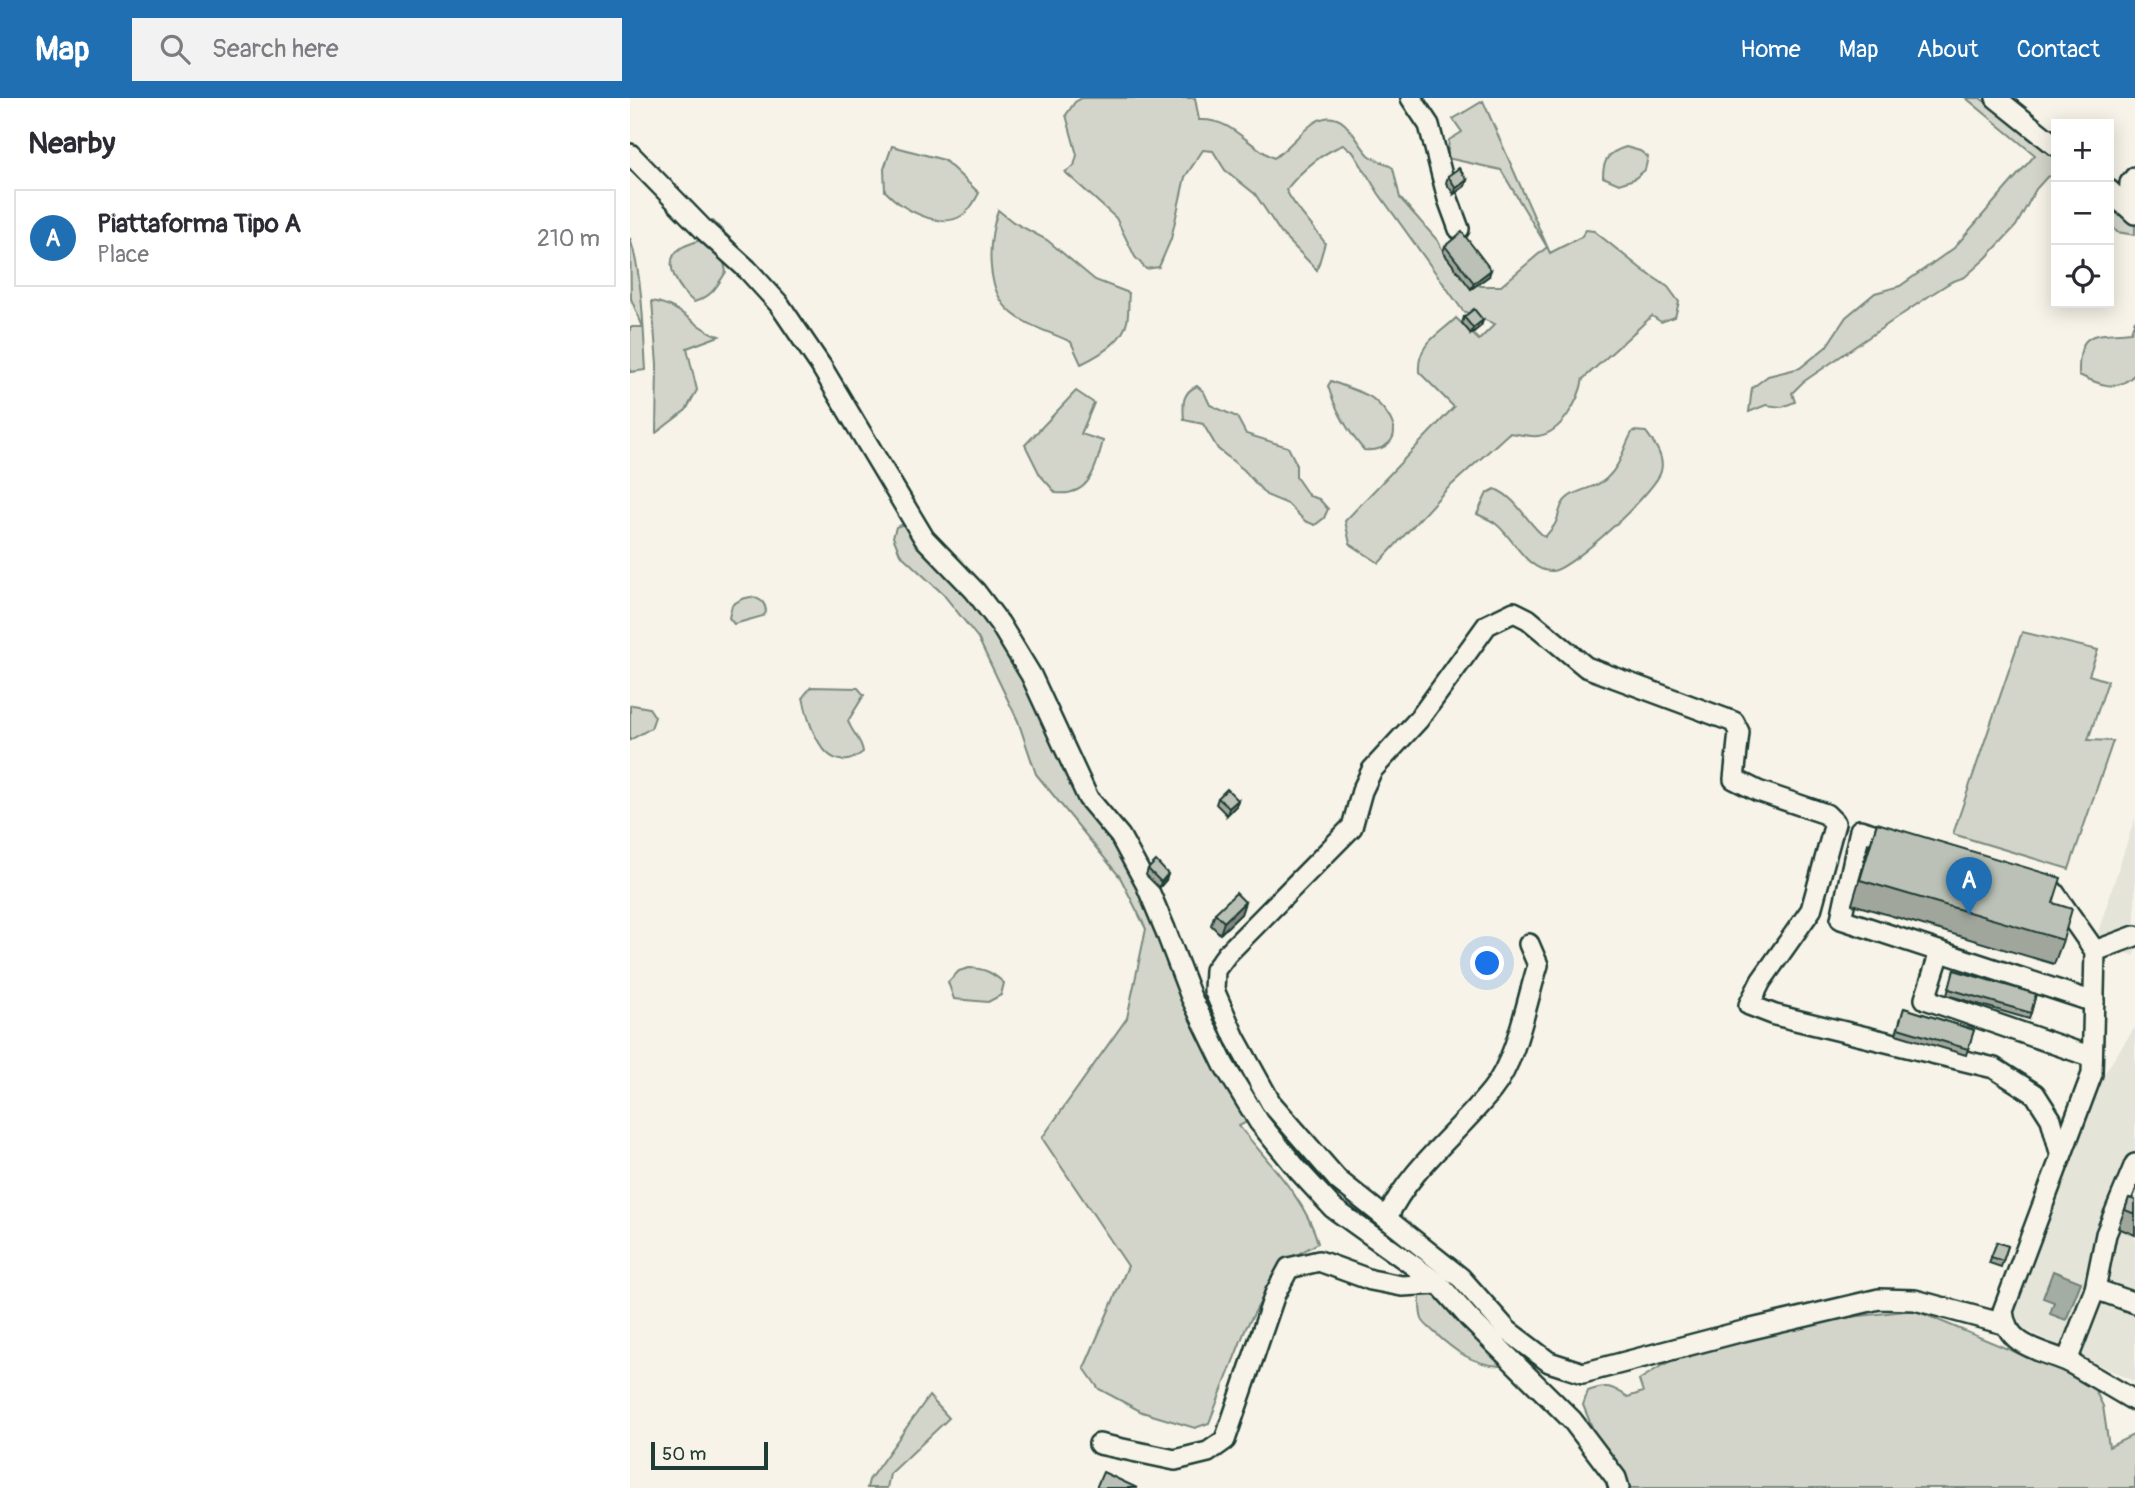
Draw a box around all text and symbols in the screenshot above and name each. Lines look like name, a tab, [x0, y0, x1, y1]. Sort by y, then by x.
search box	[132, 18, 622, 81]
text: Map	[35, 29, 90, 70]
icon: search	[156, 30, 194, 68]
text: Search here	[212, 33, 339, 65]
text: Home	[1740, 35, 1801, 64]
text: Map	[1839, 35, 1879, 64]
text: About	[1917, 35, 1979, 64]
text: Contact	[2017, 35, 2100, 64]
map controls	[2051, 119, 2114, 308]
button: +	[2051, 119, 2114, 182]
text: Nearby	[28, 125, 115, 162]
button: −	[2051, 182, 2114, 245]
text: Piattaforma Tipo A	[97, 208, 301, 240]
text: A	[46, 224, 60, 253]
text: 210 m	[537, 224, 600, 253]
text: Place	[97, 240, 149, 269]
button: locate	[2051, 245, 2114, 308]
pin: A	[1946, 857, 1992, 915]
your location	[1470, 946, 1504, 980]
scale bar	[651, 1439, 768, 1471]
text: 50 m	[662, 1442, 706, 1466]

